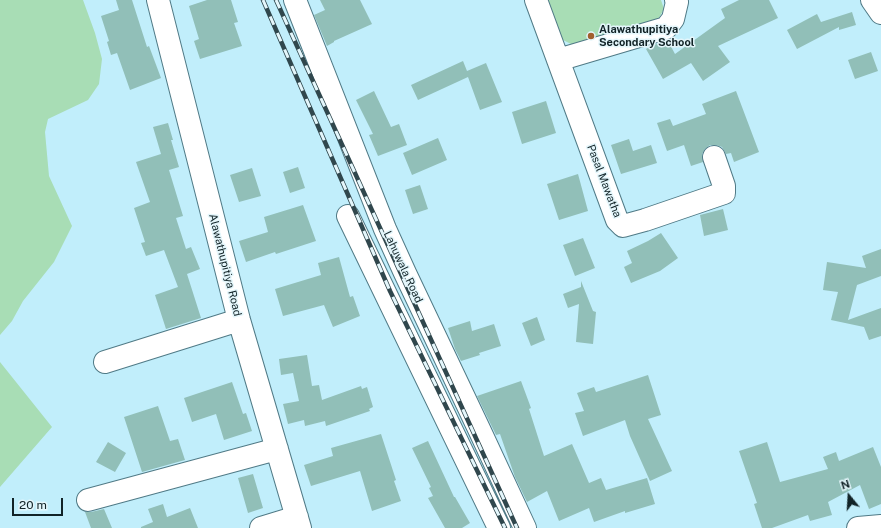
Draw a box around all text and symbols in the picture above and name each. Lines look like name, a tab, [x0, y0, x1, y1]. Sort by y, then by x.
place label: Alawathupitiya Secondary School	[599, 23, 694, 49]
marker: Alawathupitiya Secondary School	[586, 31, 596, 41]
street label: Pasal Mawatha	[584, 143, 624, 219]
street label: Alawathupitiya Road	[206, 212, 244, 318]
street label: Lahuwala Road	[381, 229, 425, 305]
north arrow	[829, 476, 869, 516]
text: N	[839, 478, 851, 492]
scale bar	[14, 490, 65, 516]
text: 20 m	[19, 498, 47, 512]

